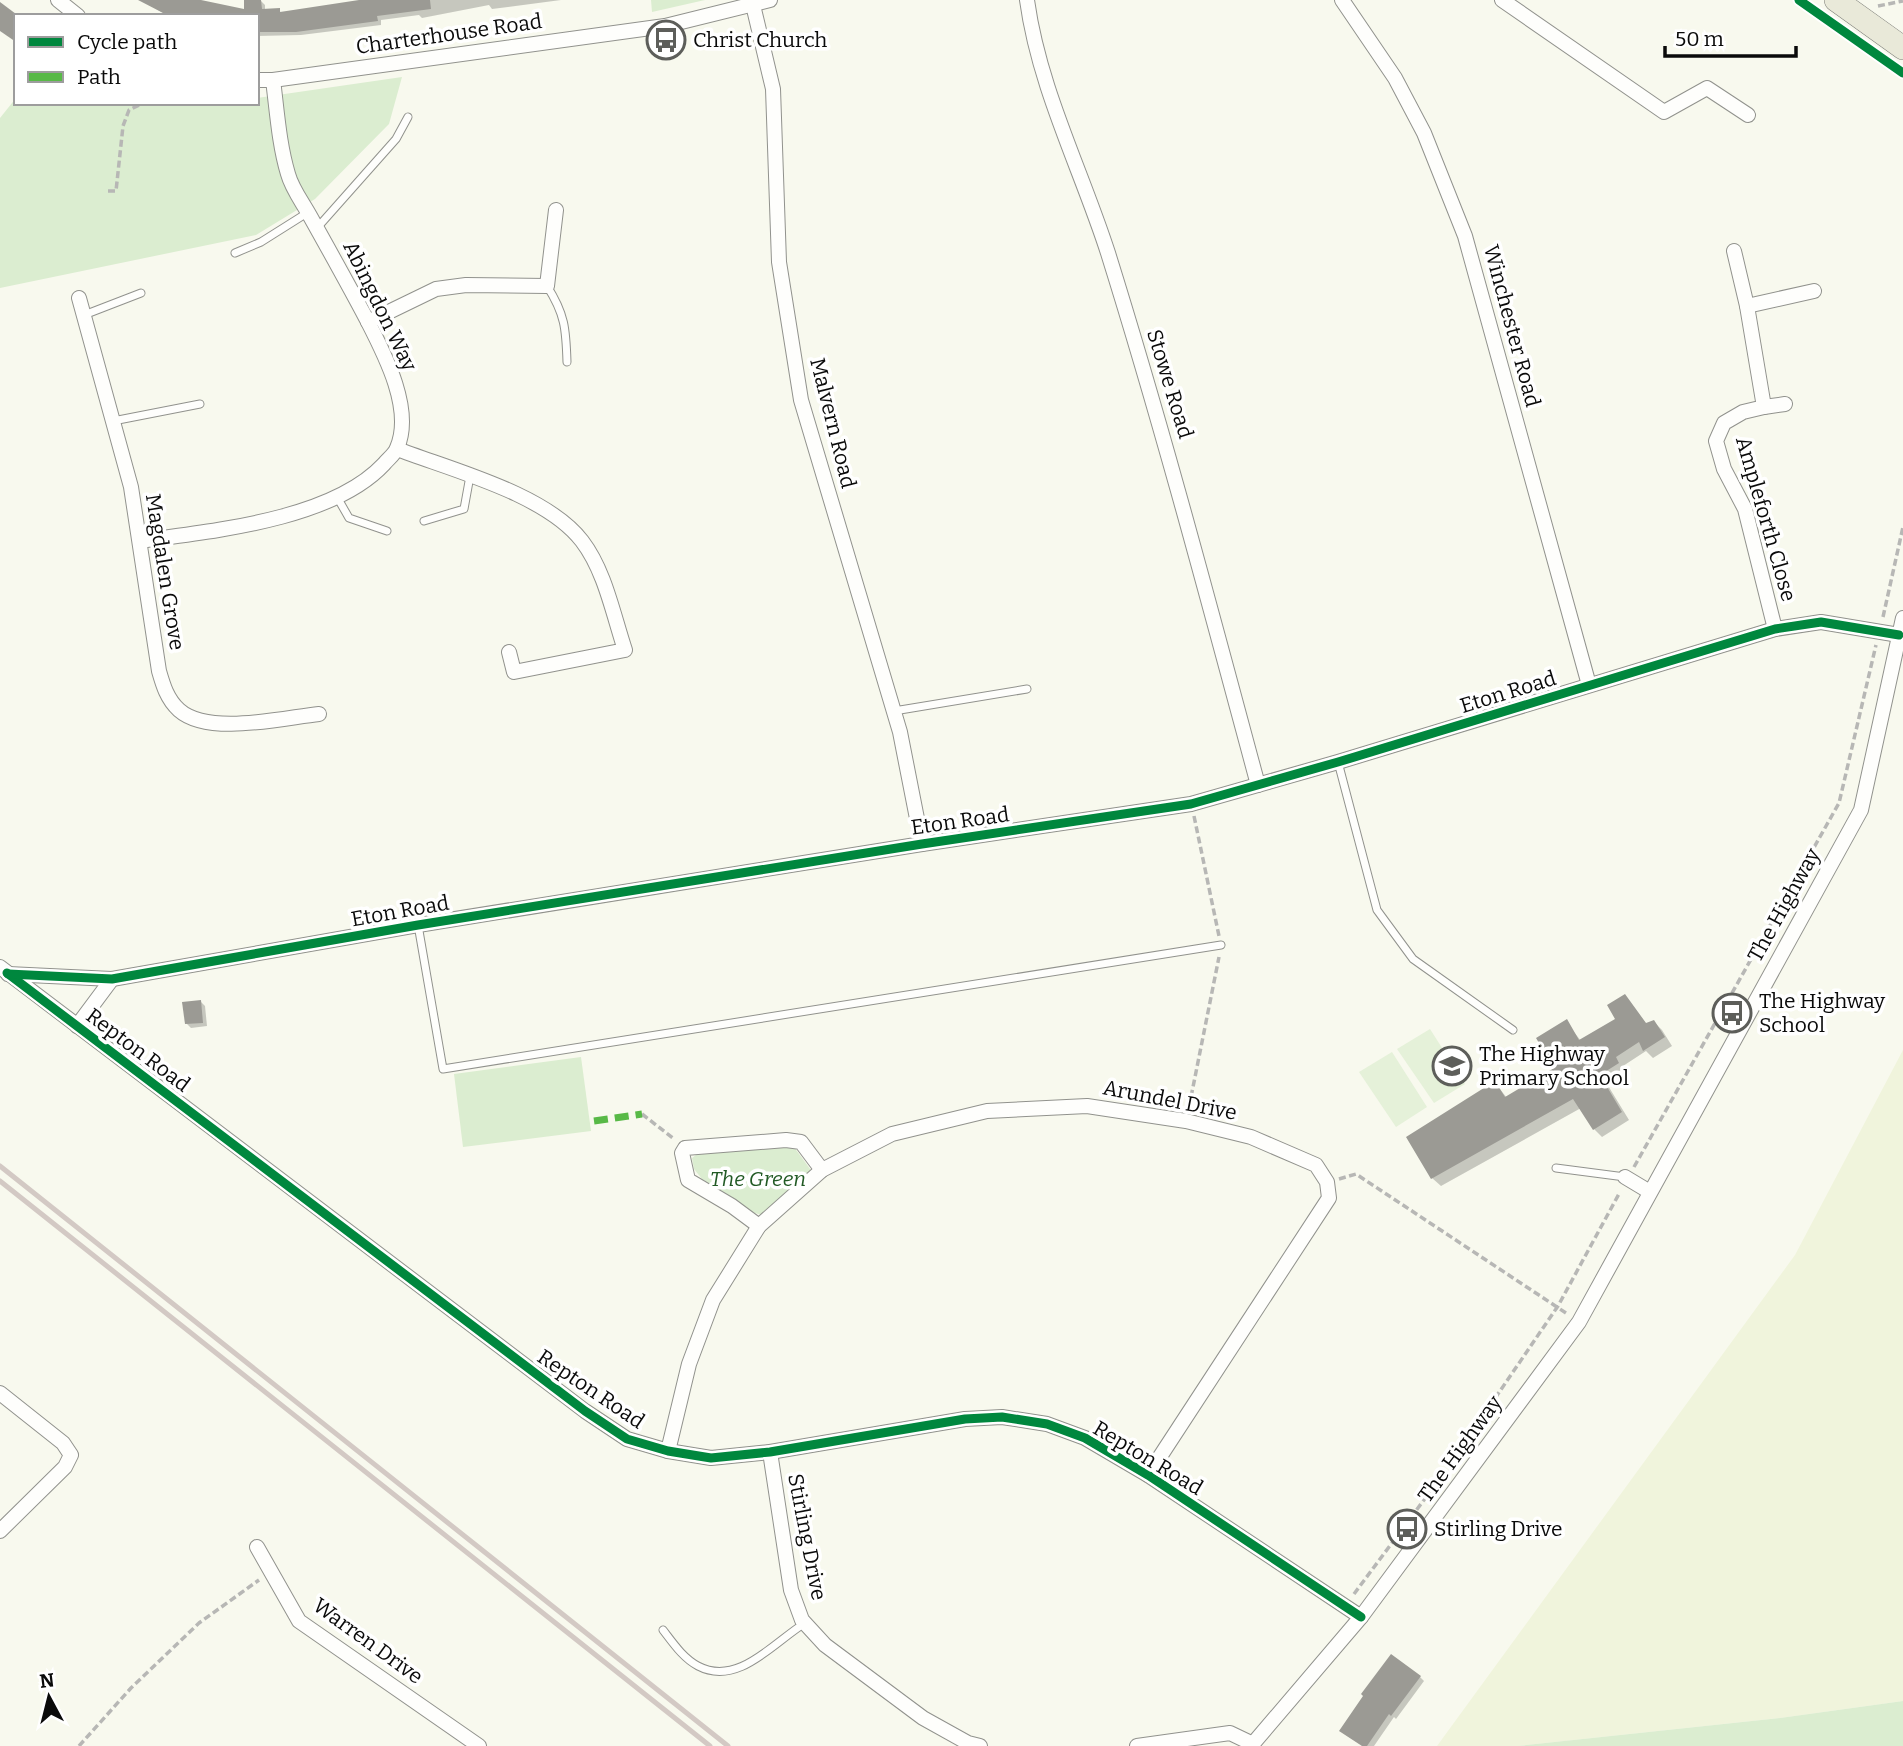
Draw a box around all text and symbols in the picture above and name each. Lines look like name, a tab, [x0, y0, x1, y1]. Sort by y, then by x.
street label: Charterhouse Road	[354, 8, 544, 60]
legend	[14, 14, 259, 105]
scale bar	[1665, 14, 1796, 58]
bus stop icon: Christ Church	[645, 19, 687, 61]
text: 50 m	[1675, 26, 1724, 52]
place label: Christ Church	[693, 27, 827, 53]
text: Cycle path	[77, 29, 177, 55]
text: Path	[77, 64, 121, 90]
street label: Abingdon Way	[337, 237, 423, 376]
street label: Winchester Road	[1478, 242, 1546, 410]
street label: Stowe Road	[1141, 326, 1199, 442]
street label: Malvern Road	[804, 355, 862, 491]
street label: Ampleforth Close	[1730, 434, 1802, 604]
street label: Magdalen Grove	[140, 492, 190, 652]
street label: Eton Road	[1457, 665, 1559, 719]
street label: Eton Road	[909, 801, 1011, 841]
street label: The Highway	[1742, 843, 1826, 966]
street label: Eton Road	[349, 890, 451, 932]
place label: The Highway School	[1759, 988, 1886, 1038]
bus stop icon: The Highway School	[1711, 992, 1753, 1034]
street label: Repton Road	[81, 1002, 195, 1098]
place label: The Highway Primary School	[1479, 1041, 1629, 1091]
school or university icon: The Highway Primary School	[1431, 1045, 1473, 1087]
street label: Arundel Drive	[1101, 1074, 1239, 1126]
park label: The Green	[710, 1166, 806, 1192]
street label: Repton Road	[532, 1344, 650, 1434]
street label: The Highway	[1412, 1390, 1508, 1508]
street label: Repton Road	[1088, 1415, 1208, 1501]
street label: Stirling Drive	[782, 1472, 832, 1602]
bus stop icon: Stirling Drive	[1386, 1508, 1428, 1550]
place label: Stirling Drive	[1434, 1516, 1562, 1542]
street label: Warren Drive	[308, 1592, 428, 1690]
north arrow	[14, 1662, 84, 1732]
text: N	[38, 1668, 56, 1693]

